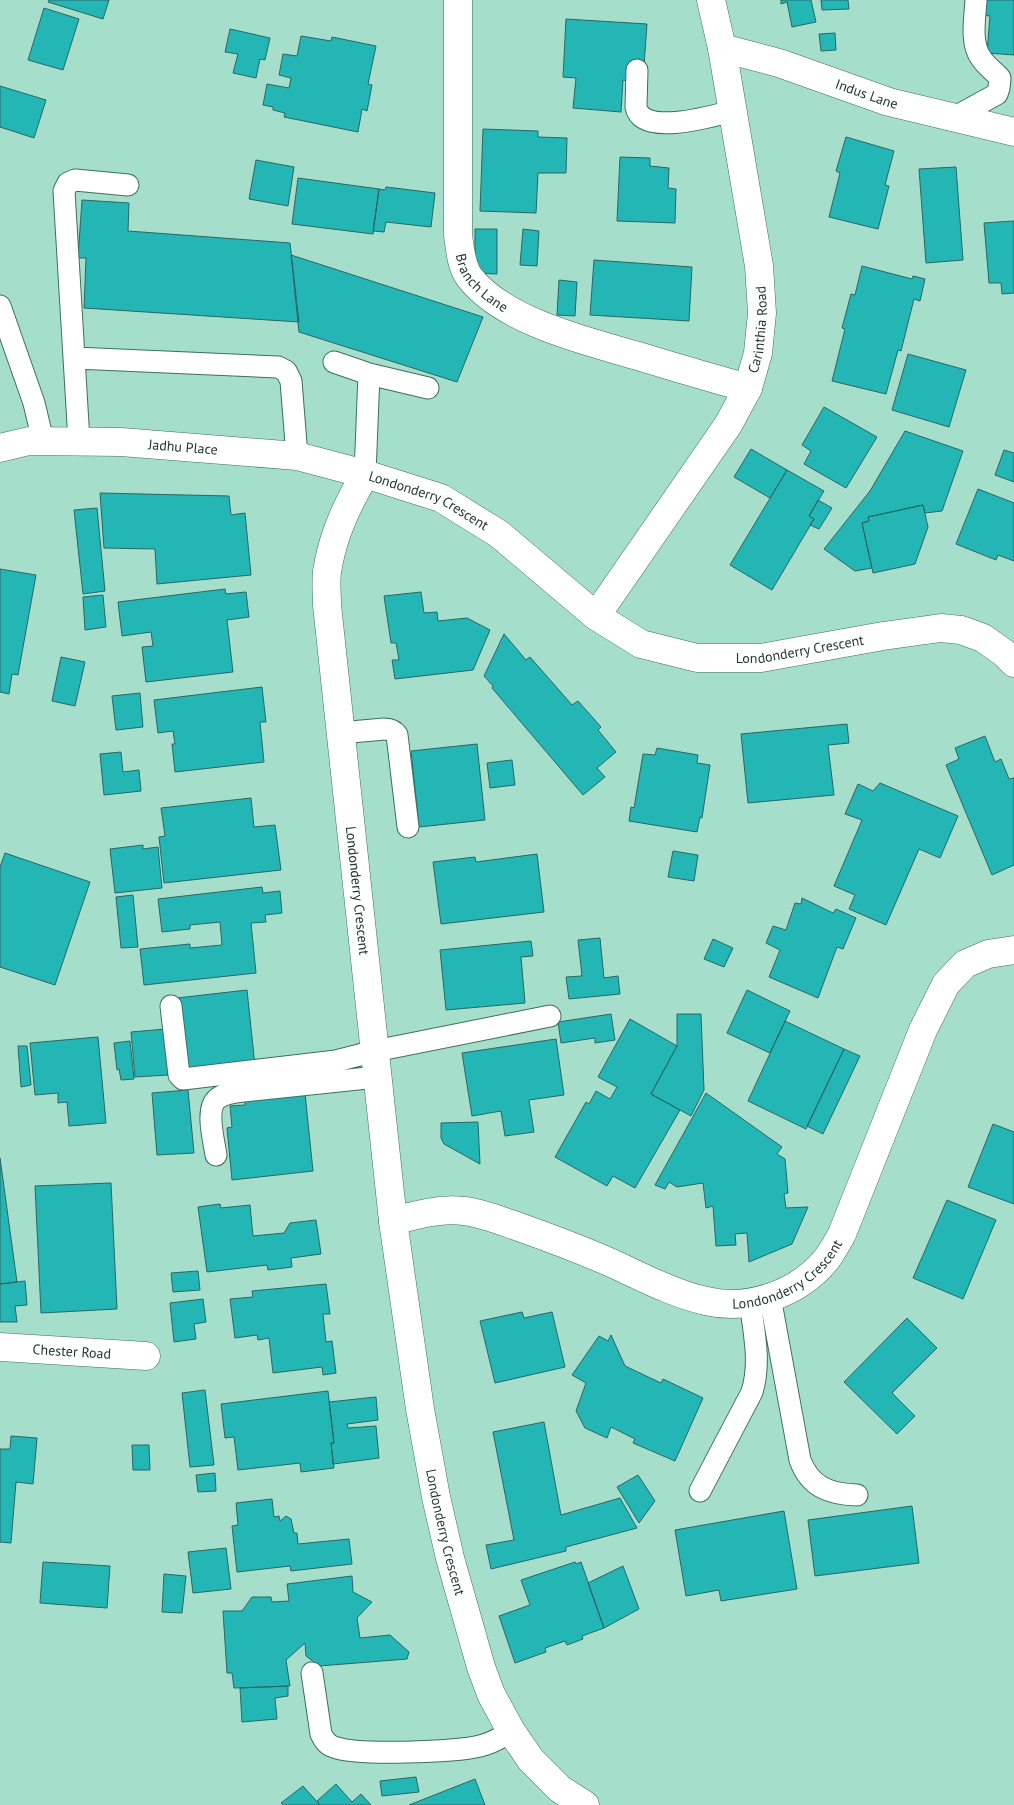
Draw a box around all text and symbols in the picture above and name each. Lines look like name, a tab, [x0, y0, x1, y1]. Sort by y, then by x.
street label: Indus Lane	[833, 75, 900, 113]
street label: Branch Lane	[452, 252, 511, 316]
street label: Carinthia Road	[744, 286, 771, 375]
street label: Jadhu Place	[147, 435, 218, 459]
street label: Londonderry Crescent	[367, 467, 492, 534]
street label: Londonderry Crescent	[736, 631, 865, 667]
street label: Londonderry Crescent	[342, 825, 373, 956]
street label: Londonderry Crescent	[732, 1236, 846, 1313]
street label: Chester Road	[32, 1340, 112, 1363]
street label: Londonderry Crescent	[422, 1467, 469, 1598]

